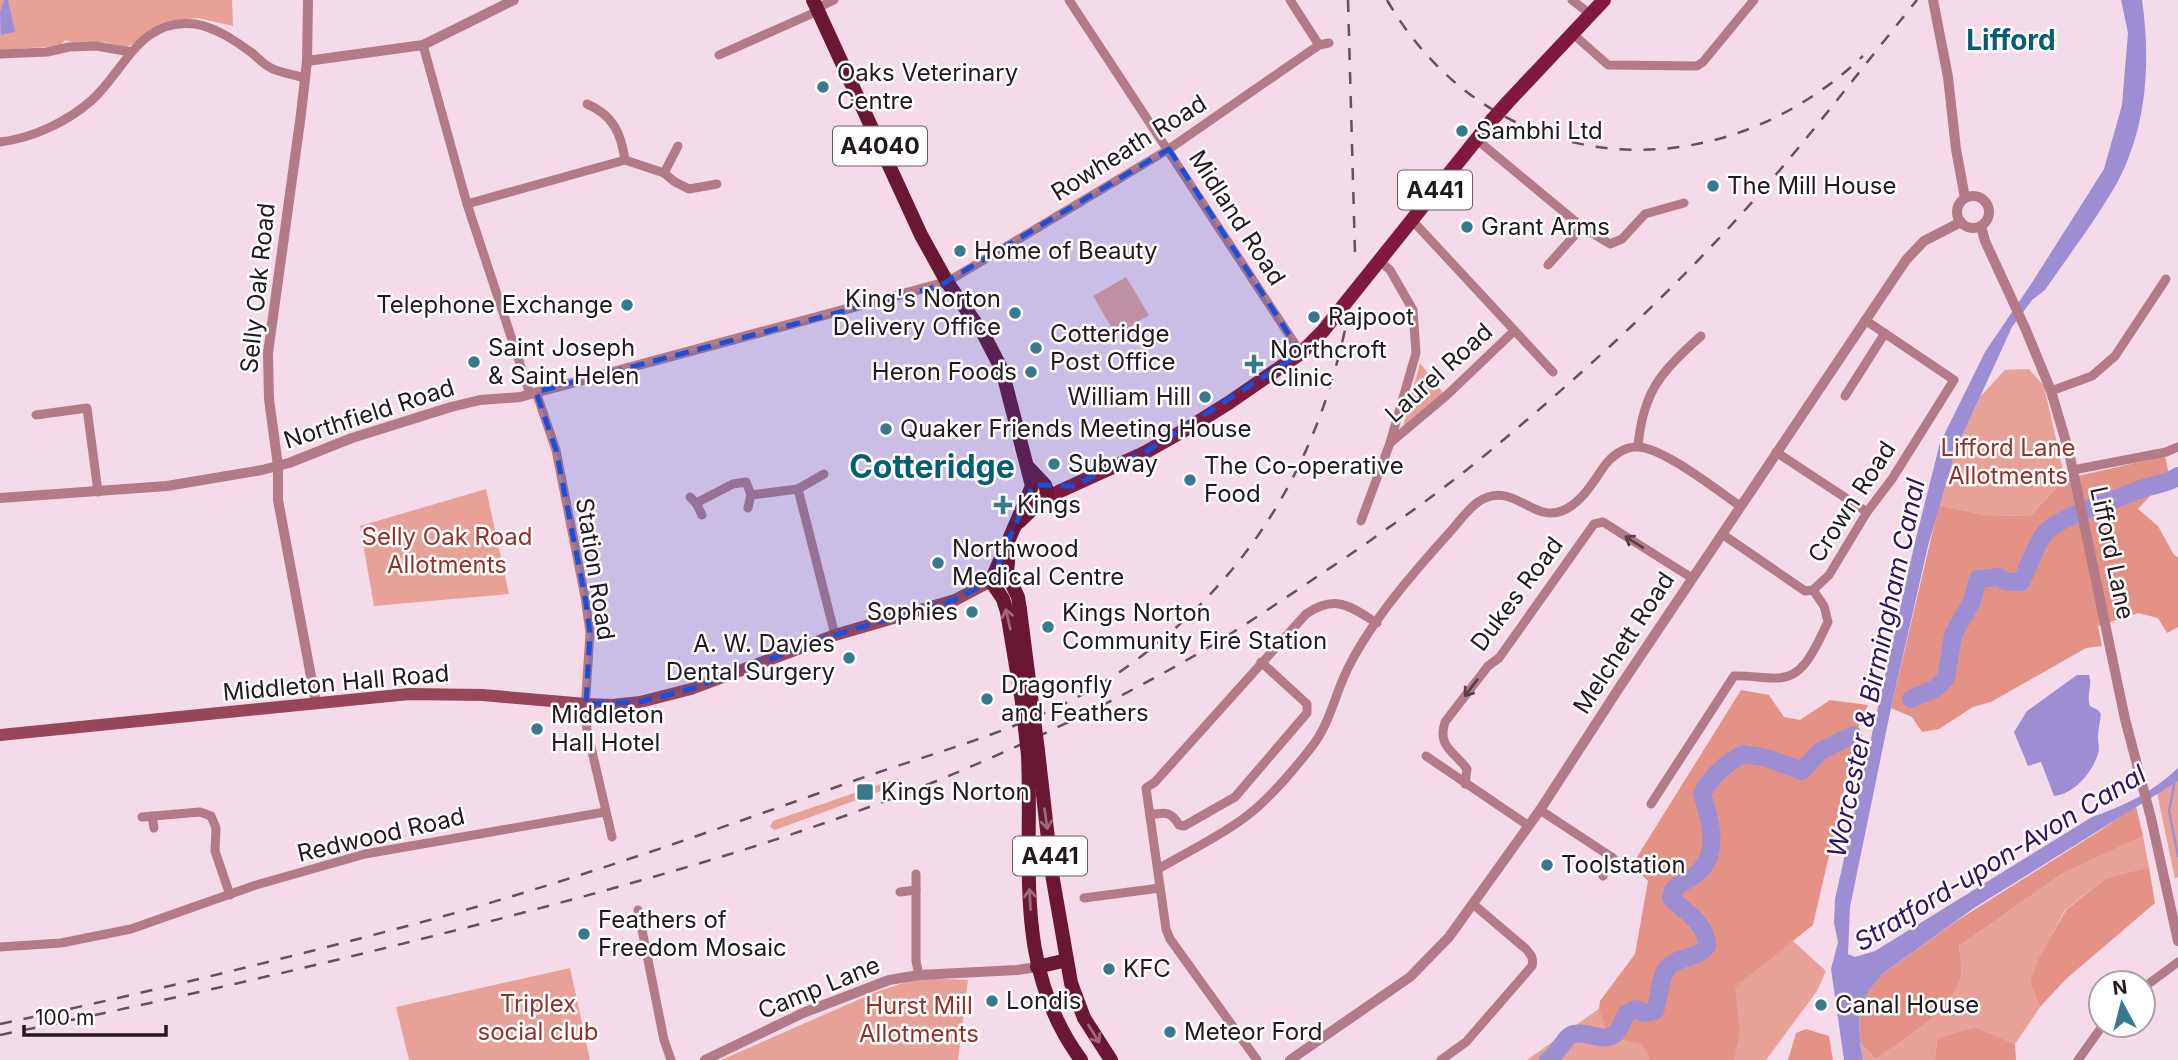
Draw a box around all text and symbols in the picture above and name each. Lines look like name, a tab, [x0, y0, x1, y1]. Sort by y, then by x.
district label: Lifford	[1966, 23, 2056, 57]
place label: Oaks Veterinary Centre	[837, 58, 1018, 115]
marker: Oaks Veterinary Centre	[815, 79, 831, 95]
street label: Rowheath Road	[1046, 88, 1212, 207]
place label: Sambhi Ltd	[1476, 116, 1603, 145]
marker: Sambhi Ltd	[1454, 123, 1470, 139]
road number: A4040	[833, 127, 927, 166]
street label: Midland Road	[1183, 145, 1292, 291]
road number: A441	[1398, 170, 1472, 210]
place label: The Mill House	[1727, 171, 1896, 200]
marker: The Mill House	[1705, 178, 1721, 194]
street label: Selly Oak Road	[234, 201, 281, 375]
place label: Grant Arms	[1481, 212, 1610, 241]
marker: Grant Arms	[1459, 219, 1475, 235]
place label: Home of Beauty	[974, 236, 1157, 265]
marker: Home of Beauty	[952, 243, 968, 259]
place label: King's Norton Delivery Office	[833, 284, 1001, 341]
place label: Telephone Exchange	[376, 290, 613, 319]
marker: Telephone Exchange	[619, 297, 635, 313]
place label: Rajpoot	[1328, 302, 1414, 331]
marker: King's Norton Delivery Office	[1007, 305, 1023, 321]
marker: Rajpoot	[1306, 309, 1322, 325]
street label: Laurel Road	[1379, 317, 1498, 428]
place label: Cotteridge Post Office	[1050, 319, 1176, 376]
place label: Saint Joseph & Saint Helen	[488, 333, 640, 390]
place label: Northcroft Clinic	[1270, 335, 1387, 392]
marker: Cotteridge Post Office	[1028, 340, 1044, 356]
marker: Saint Joseph & Saint Helen	[466, 354, 482, 370]
marker: Northcroft Clinic	[1244, 354, 1264, 374]
place label: Heron Foods	[872, 357, 1017, 386]
marker: Heron Foods	[1023, 364, 1039, 380]
street label: Northfield Road	[280, 372, 458, 455]
place label: William Hill	[1068, 382, 1191, 411]
marker: William Hill	[1197, 389, 1213, 405]
place label: Quaker Friends Meeting House	[900, 414, 1251, 443]
marker: Quaker Friends Meeting House	[878, 421, 894, 437]
park label: Lifford Lane Allotments	[1940, 433, 2076, 490]
street label: Crown Road	[1802, 436, 1901, 568]
district label: Cotteridge	[849, 447, 1015, 486]
place label: Subway	[1068, 449, 1158, 478]
place label: The Co-operative Food	[1204, 451, 1404, 508]
marker: Subway	[1046, 456, 1062, 472]
marker: The Co-operative Food	[1182, 472, 1198, 488]
water label: Worcester & Birmingham Canal	[1820, 475, 1931, 860]
street label: Lifford Lane	[2084, 484, 2141, 622]
place label: Kings	[1017, 490, 1081, 519]
street label: Station Road	[570, 496, 621, 642]
marker: Kings	[995, 497, 1011, 513]
park label: Selly Oak Road Allotments	[361, 522, 533, 579]
street label: Dukes Road	[1464, 531, 1569, 657]
place label: Northwood Medical Centre	[952, 534, 1124, 591]
one-way arrow	[1625, 534, 1645, 548]
marker: Northwood Medical Centre	[930, 555, 946, 571]
street label: Melchett Road	[1567, 566, 1680, 719]
place label: Sophies	[867, 597, 958, 626]
place label: Kings Norton Community Fire Station	[1062, 598, 1327, 655]
marker: Sophies	[964, 604, 980, 620]
one-way arrow	[1000, 608, 1014, 631]
marker: Kings Norton Community Fire Station	[1040, 619, 1056, 635]
place label: A. W. Davies Dental Surgery	[666, 629, 835, 686]
marker: A. W. Davies Dental Surgery	[841, 650, 857, 666]
street label: Middleton Hall Road	[222, 658, 450, 707]
place label: Dragonfly and Feathers	[1001, 670, 1149, 727]
one-way arrow	[1464, 678, 1479, 697]
marker: Dragonfly and Feathers	[979, 691, 995, 707]
place label: Middleton Hall Hotel	[551, 700, 664, 757]
marker: Middleton Hall Hotel	[529, 721, 545, 737]
water label: Stratford-upon-Avon Canal	[1848, 758, 2152, 957]
place label: Kings Norton	[881, 777, 1030, 806]
marker: Kings Norton	[855, 782, 875, 802]
street label: Redwood Road	[294, 801, 468, 868]
one-way arrow	[1040, 807, 1053, 830]
road number: A441	[1013, 836, 1087, 876]
place label: Toolstation	[1561, 850, 1686, 879]
marker: Toolstation	[1539, 857, 1555, 873]
one-way arrow	[1023, 888, 1036, 911]
place label: Feathers of Freedom Mosaic	[598, 905, 787, 962]
marker: Feathers of Freedom Mosaic	[576, 926, 592, 942]
street label: Camp Lane	[754, 950, 884, 1025]
place label: KFC	[1123, 954, 1171, 983]
marker: KFC	[1101, 961, 1117, 977]
north arrow	[2087, 969, 2157, 1039]
text: N	[2111, 975, 2129, 1000]
place label: Londis	[1006, 986, 1081, 1015]
park label: Triplex social club	[477, 989, 599, 1046]
place label: Canal House	[1835, 990, 1979, 1019]
park label: Hurst Mill Allotments	[859, 991, 979, 1048]
scale bar	[24, 993, 166, 1038]
marker: Londis	[984, 993, 1000, 1009]
marker: Canal House	[1813, 997, 1829, 1013]
text: 100 m	[35, 1005, 94, 1030]
place label: Meteor Ford	[1184, 1017, 1322, 1046]
one-way arrow	[1088, 1024, 1102, 1044]
marker: Meteor Ford	[1162, 1024, 1178, 1040]

